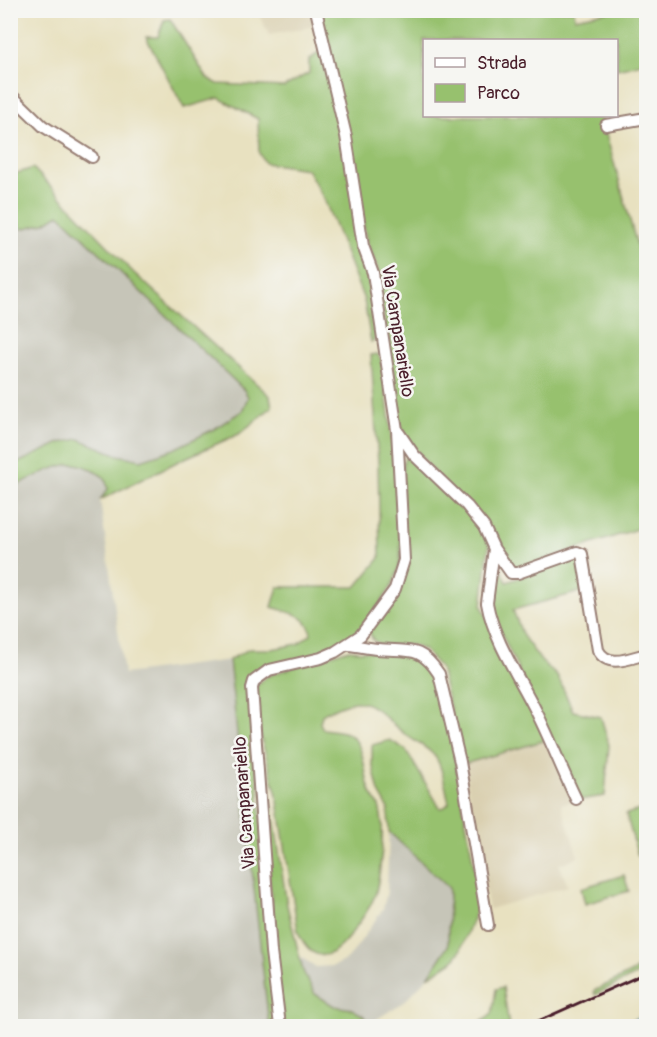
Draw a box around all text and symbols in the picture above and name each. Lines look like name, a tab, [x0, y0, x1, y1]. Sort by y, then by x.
legend	[423, 39, 618, 117]
text: Strada	[477, 52, 527, 75]
text: Parco	[477, 82, 520, 105]
street label: Via Campanariello	[376, 263, 419, 399]
street label: Via Campanariello	[228, 735, 261, 870]

